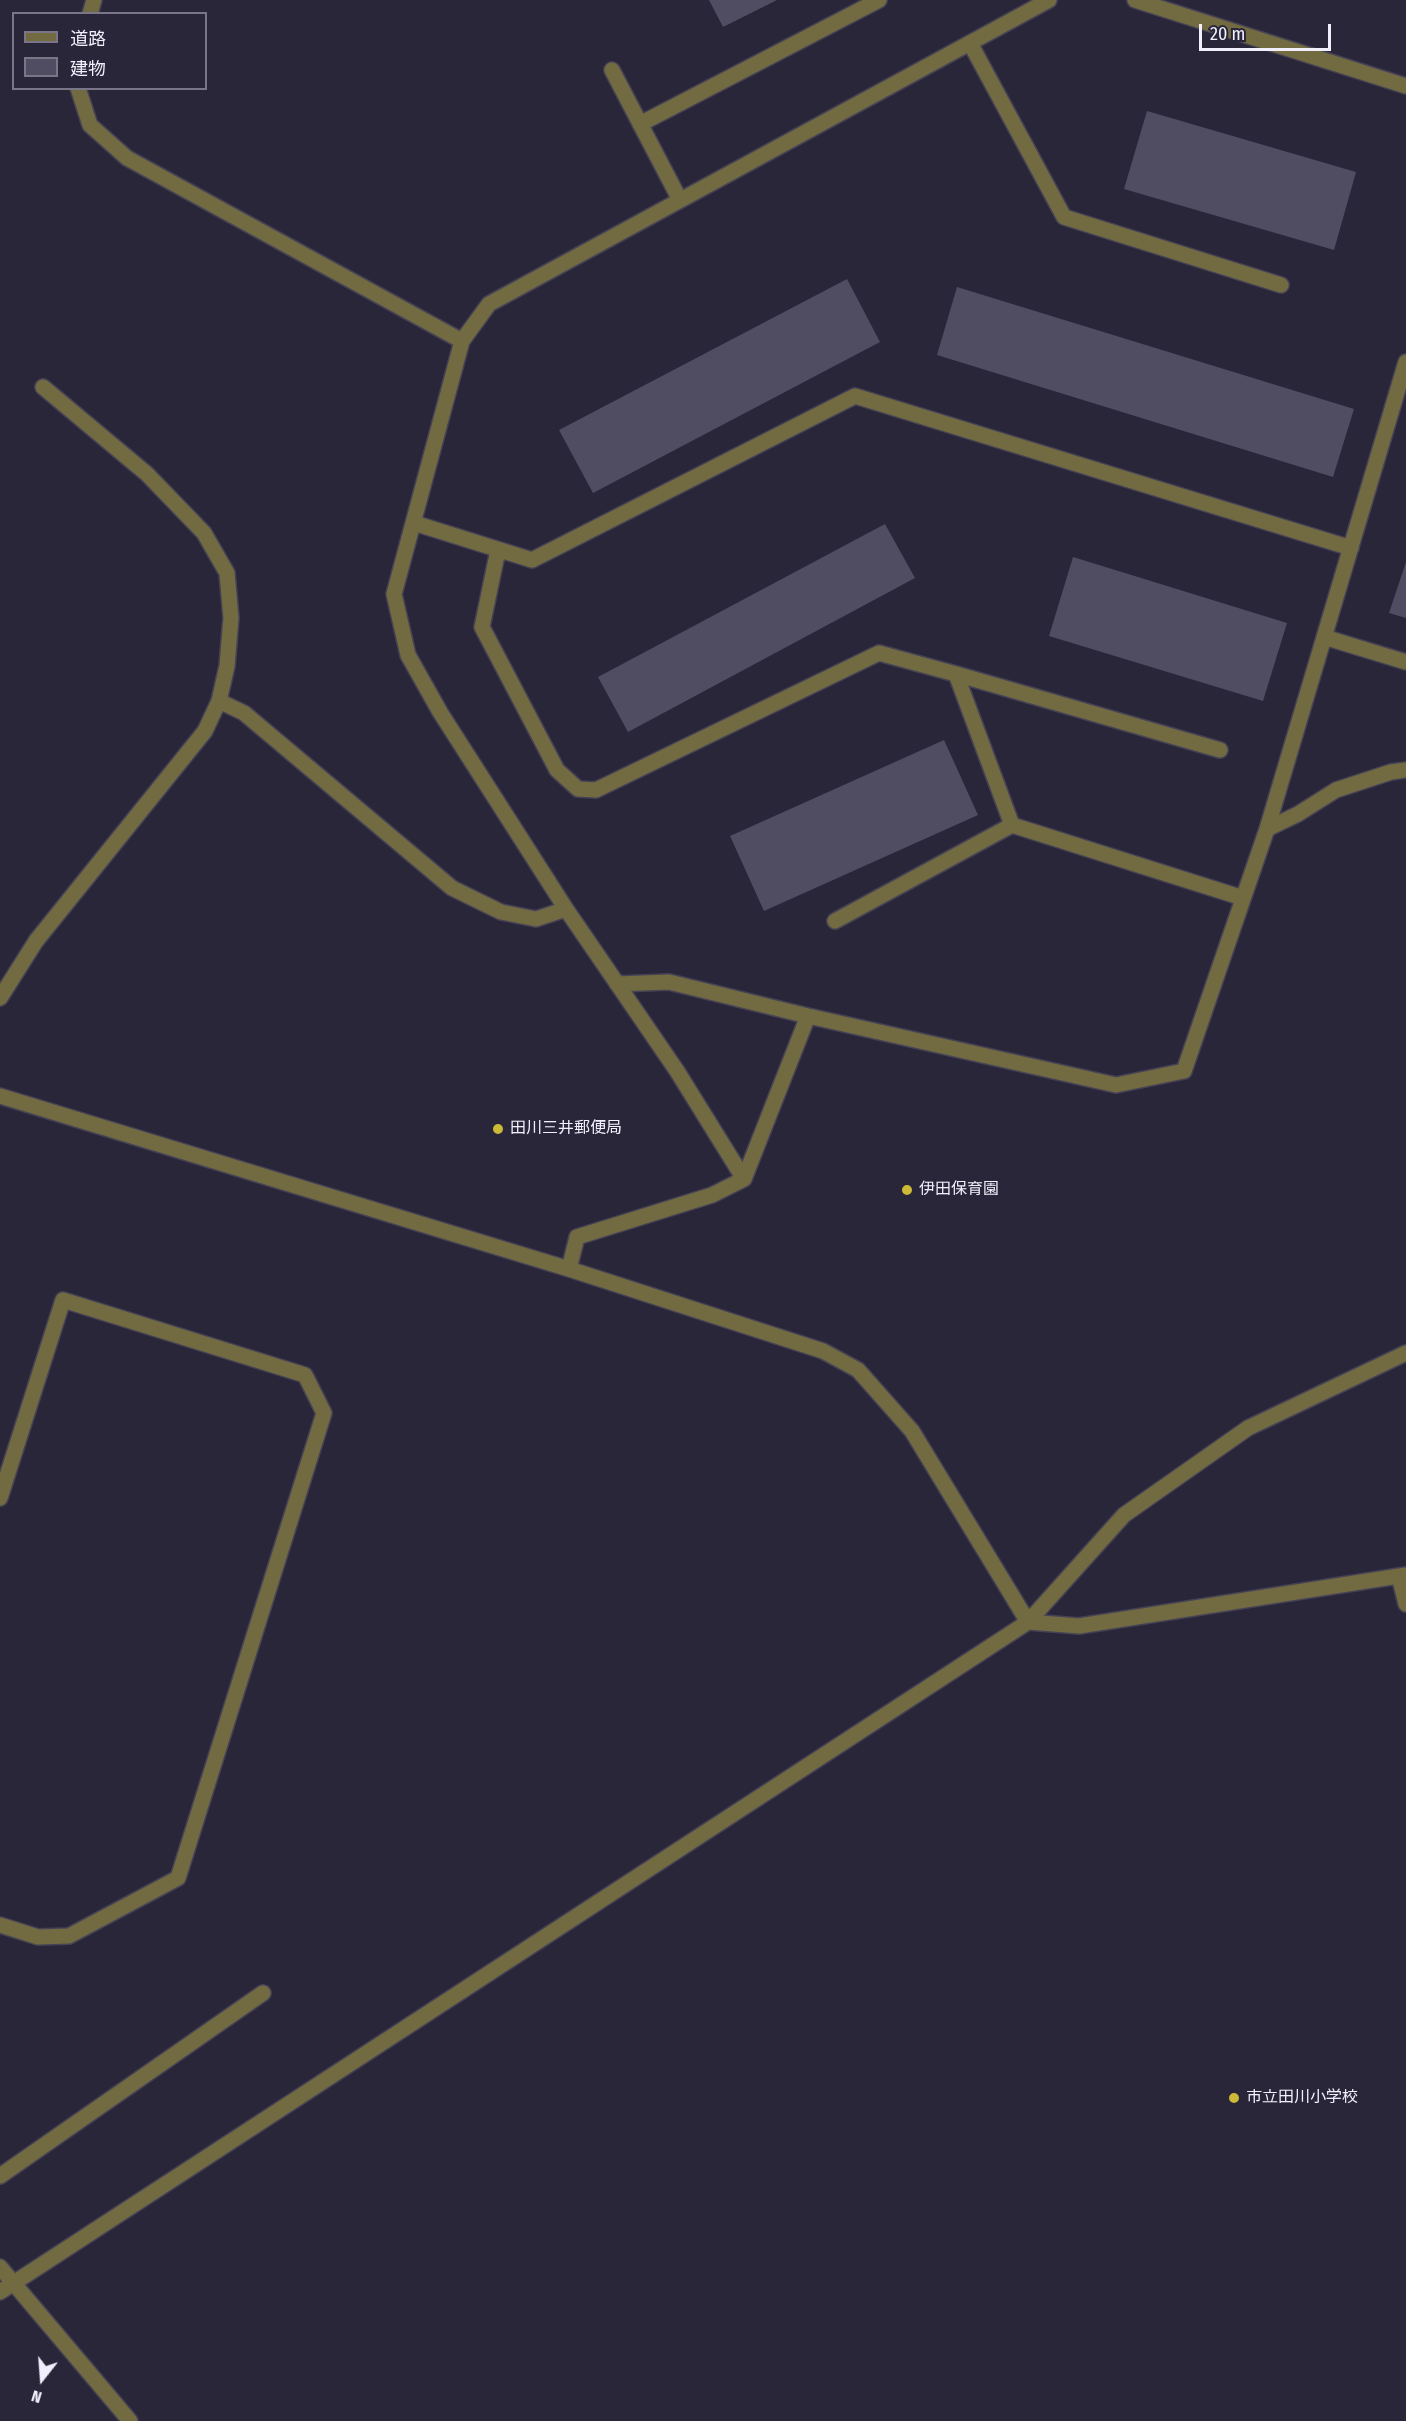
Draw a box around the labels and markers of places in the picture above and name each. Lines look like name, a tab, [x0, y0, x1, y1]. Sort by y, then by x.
place label: 田川三井郵便局	[510, 1119, 622, 1139]
marker: 田川三井郵便局	[491, 1122, 505, 1136]
place label: 伊田保育園	[919, 1180, 999, 1200]
marker: 伊田保育園	[900, 1183, 914, 1197]
place label: 市立田川小学校	[1246, 2088, 1358, 2108]
marker: 市立田川小学校	[1227, 2091, 1241, 2105]

